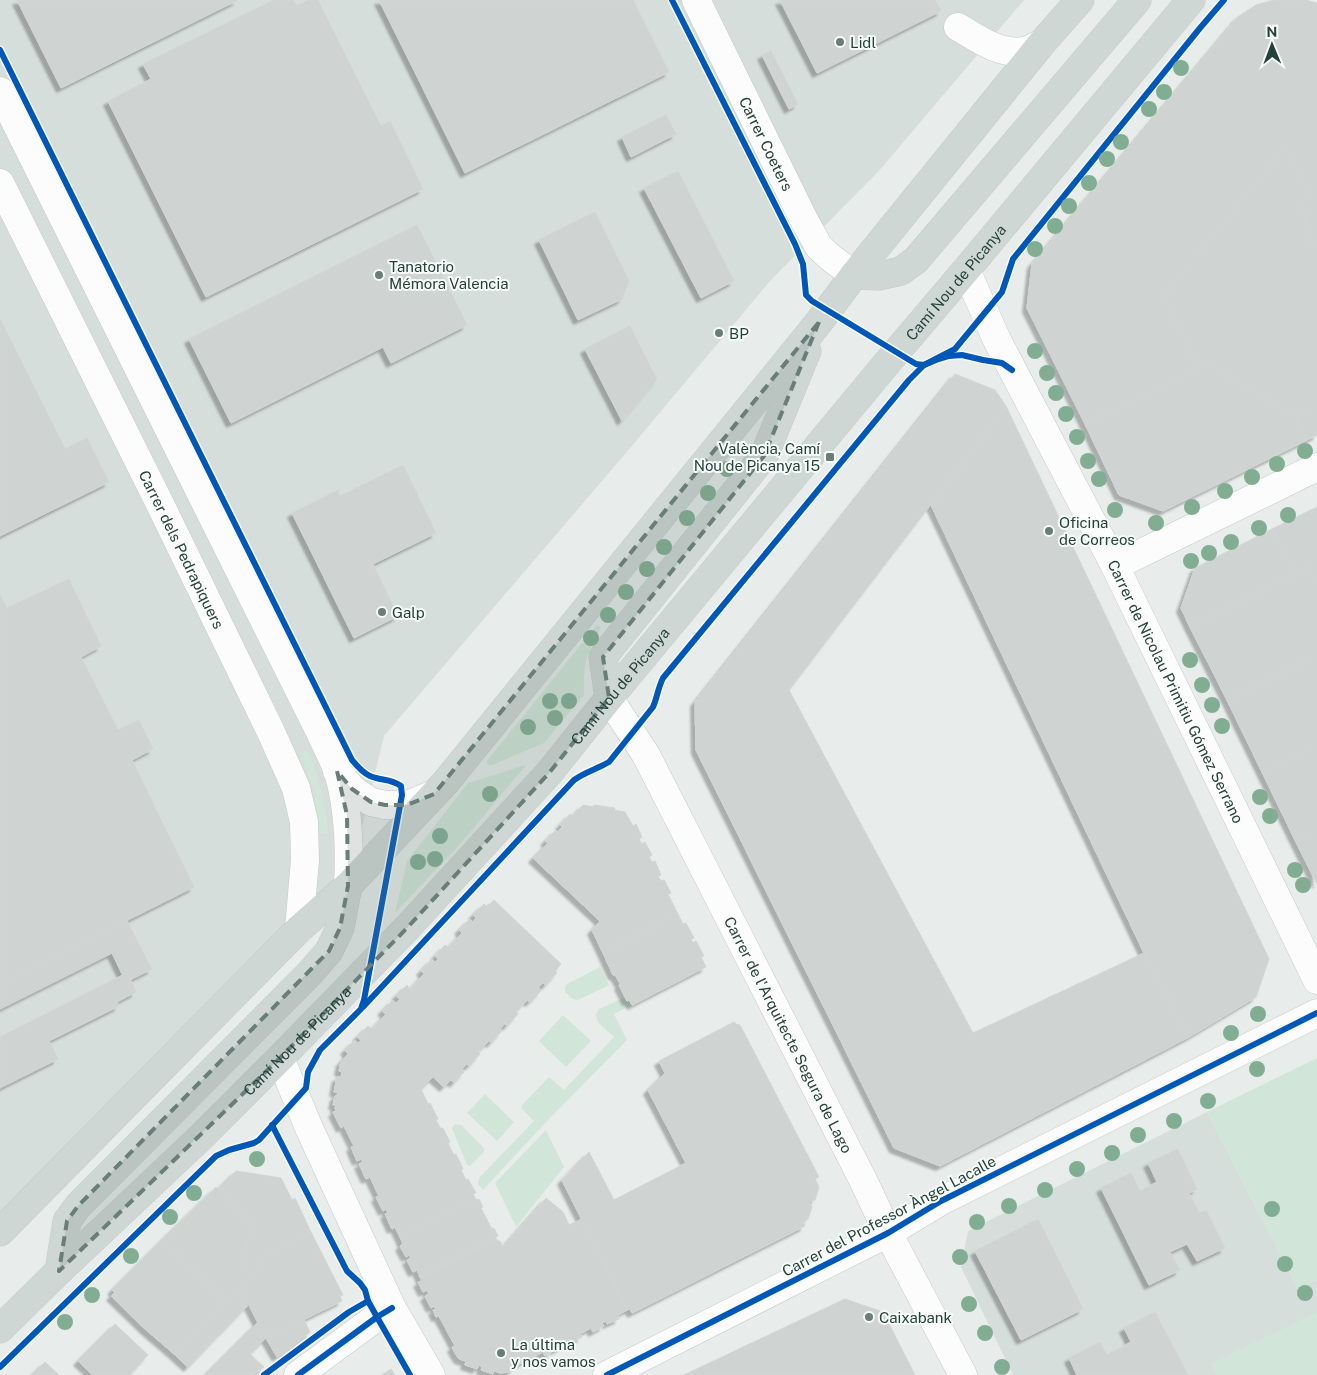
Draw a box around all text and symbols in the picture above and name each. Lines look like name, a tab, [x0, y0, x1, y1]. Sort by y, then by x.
north arrow	[1247, 20, 1297, 70]
text: N	[1266, 24, 1277, 40]
place label: Lidl	[850, 34, 876, 51]
marker: Lidl	[834, 36, 846, 48]
street label: Carrer Coeters	[736, 94, 797, 193]
street label: Camí Nou de Picanya	[902, 221, 1009, 343]
place label: Tanatorio Mémora Valencia	[389, 258, 508, 292]
marker: Tanatorio Mémora Valencia	[373, 269, 385, 281]
place label: BP	[729, 325, 749, 342]
marker: BP	[713, 327, 725, 339]
place label: València, Camí Nou de Picanya 15	[694, 440, 820, 474]
marker: València, Camí Nou de Picanya 15	[824, 451, 836, 463]
street label: Carrer dels Pedrapiquers	[136, 467, 228, 631]
place label: Oficina de Correos	[1059, 514, 1135, 548]
marker: Oficina de Correos	[1043, 525, 1055, 537]
street label: Carrer de Nicolau Primitiu Gómez Serrano	[1105, 557, 1248, 826]
place label: Galp	[392, 604, 425, 621]
marker: Galp	[376, 606, 388, 618]
street label: Camí Nou de Picanya	[567, 624, 673, 748]
street label: Carrer de l'Arquitecte Segura de Lago	[721, 914, 856, 1156]
street label: Camí Nou de Picanya	[240, 983, 354, 1098]
street label: Carrer del Professor Àngel Lacalle	[779, 1152, 999, 1280]
place label: Caixabank	[879, 1309, 952, 1326]
marker: Caixabank	[863, 1311, 875, 1323]
place label: La última y nos vamos	[511, 1336, 595, 1370]
marker: La última y nos vamos	[495, 1347, 507, 1359]

